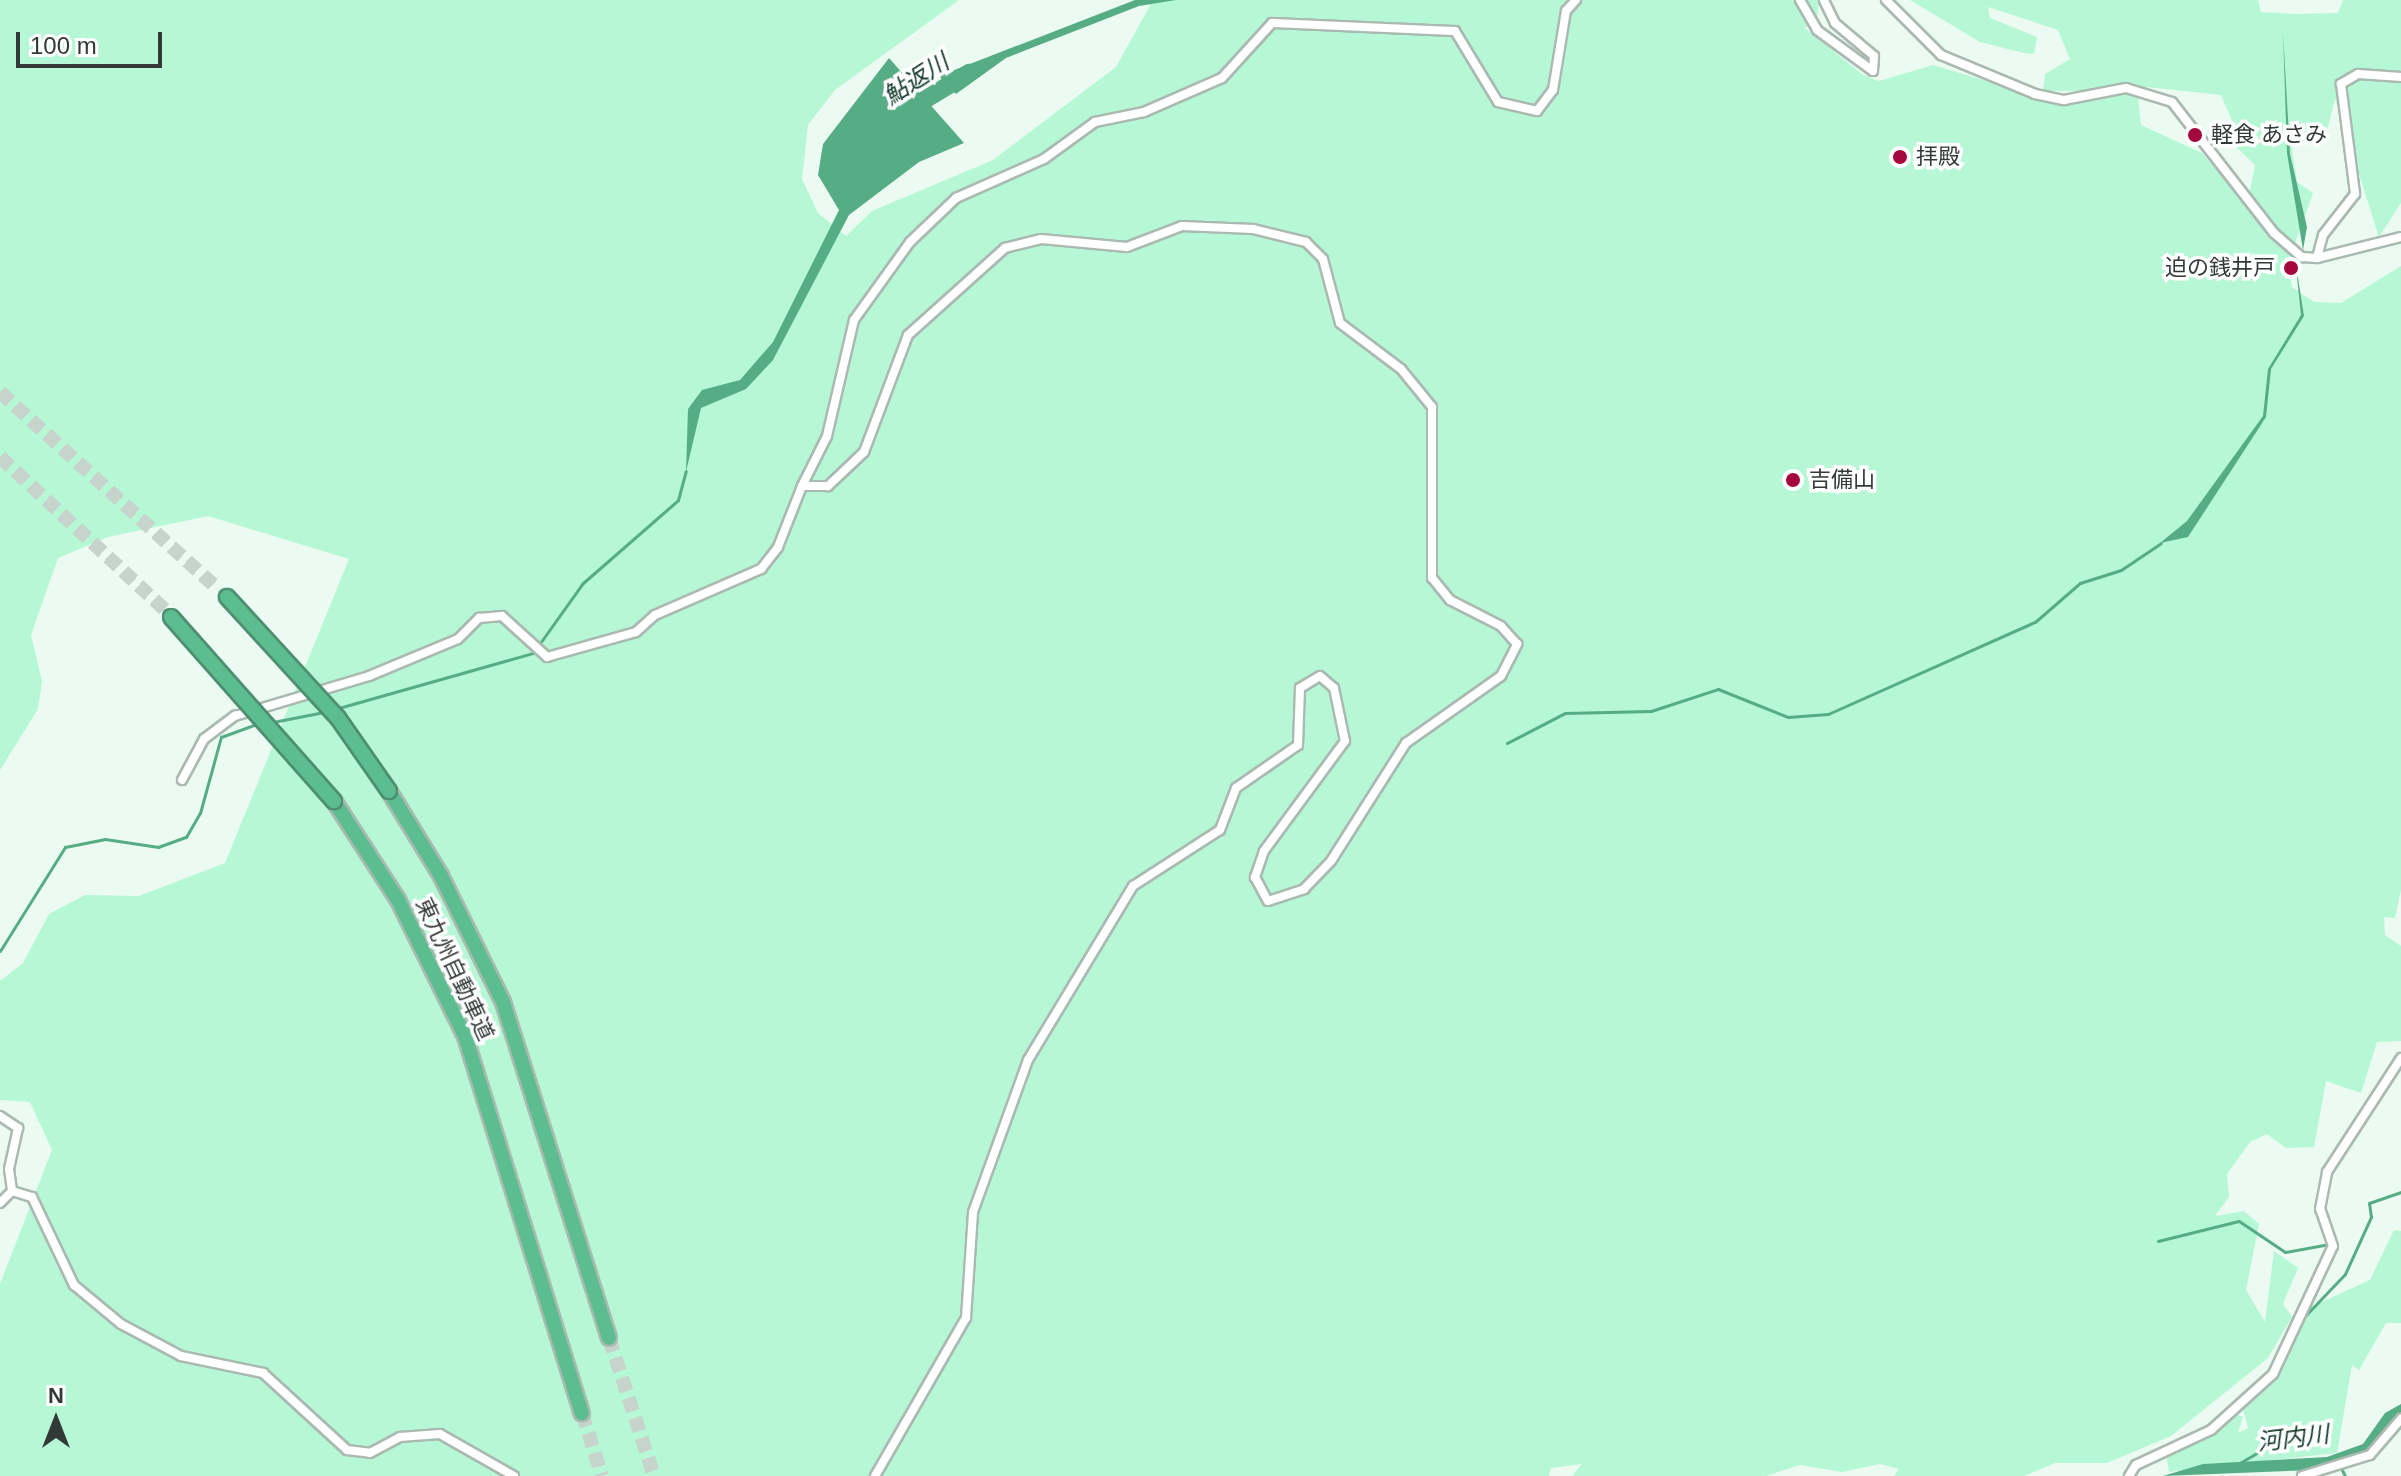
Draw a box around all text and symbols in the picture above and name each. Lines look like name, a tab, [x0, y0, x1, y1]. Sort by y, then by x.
scale bar	[20, 16, 166, 66]
text: 100 m	[30, 32, 97, 59]
water label: 鮎返川	[878, 47, 954, 111]
place label: 軽食 あさみ	[2211, 122, 2327, 148]
marker: 軽食 あさみ	[2186, 126, 2204, 144]
place label: 拝殿	[1916, 144, 1960, 170]
marker: 拝殿	[1891, 148, 1909, 166]
place label: 迫の銭井戸	[2165, 255, 2275, 281]
marker: 迫の銭井戸	[2282, 259, 2300, 277]
place label: 吉備山	[1809, 467, 1875, 493]
marker: 吉備山	[1784, 471, 1802, 489]
street label: 東九州自動車道	[410, 894, 500, 1044]
north arrow	[16, 1380, 96, 1460]
text: N	[48, 1383, 64, 1408]
water label: 河内川	[2256, 1419, 2330, 1457]

